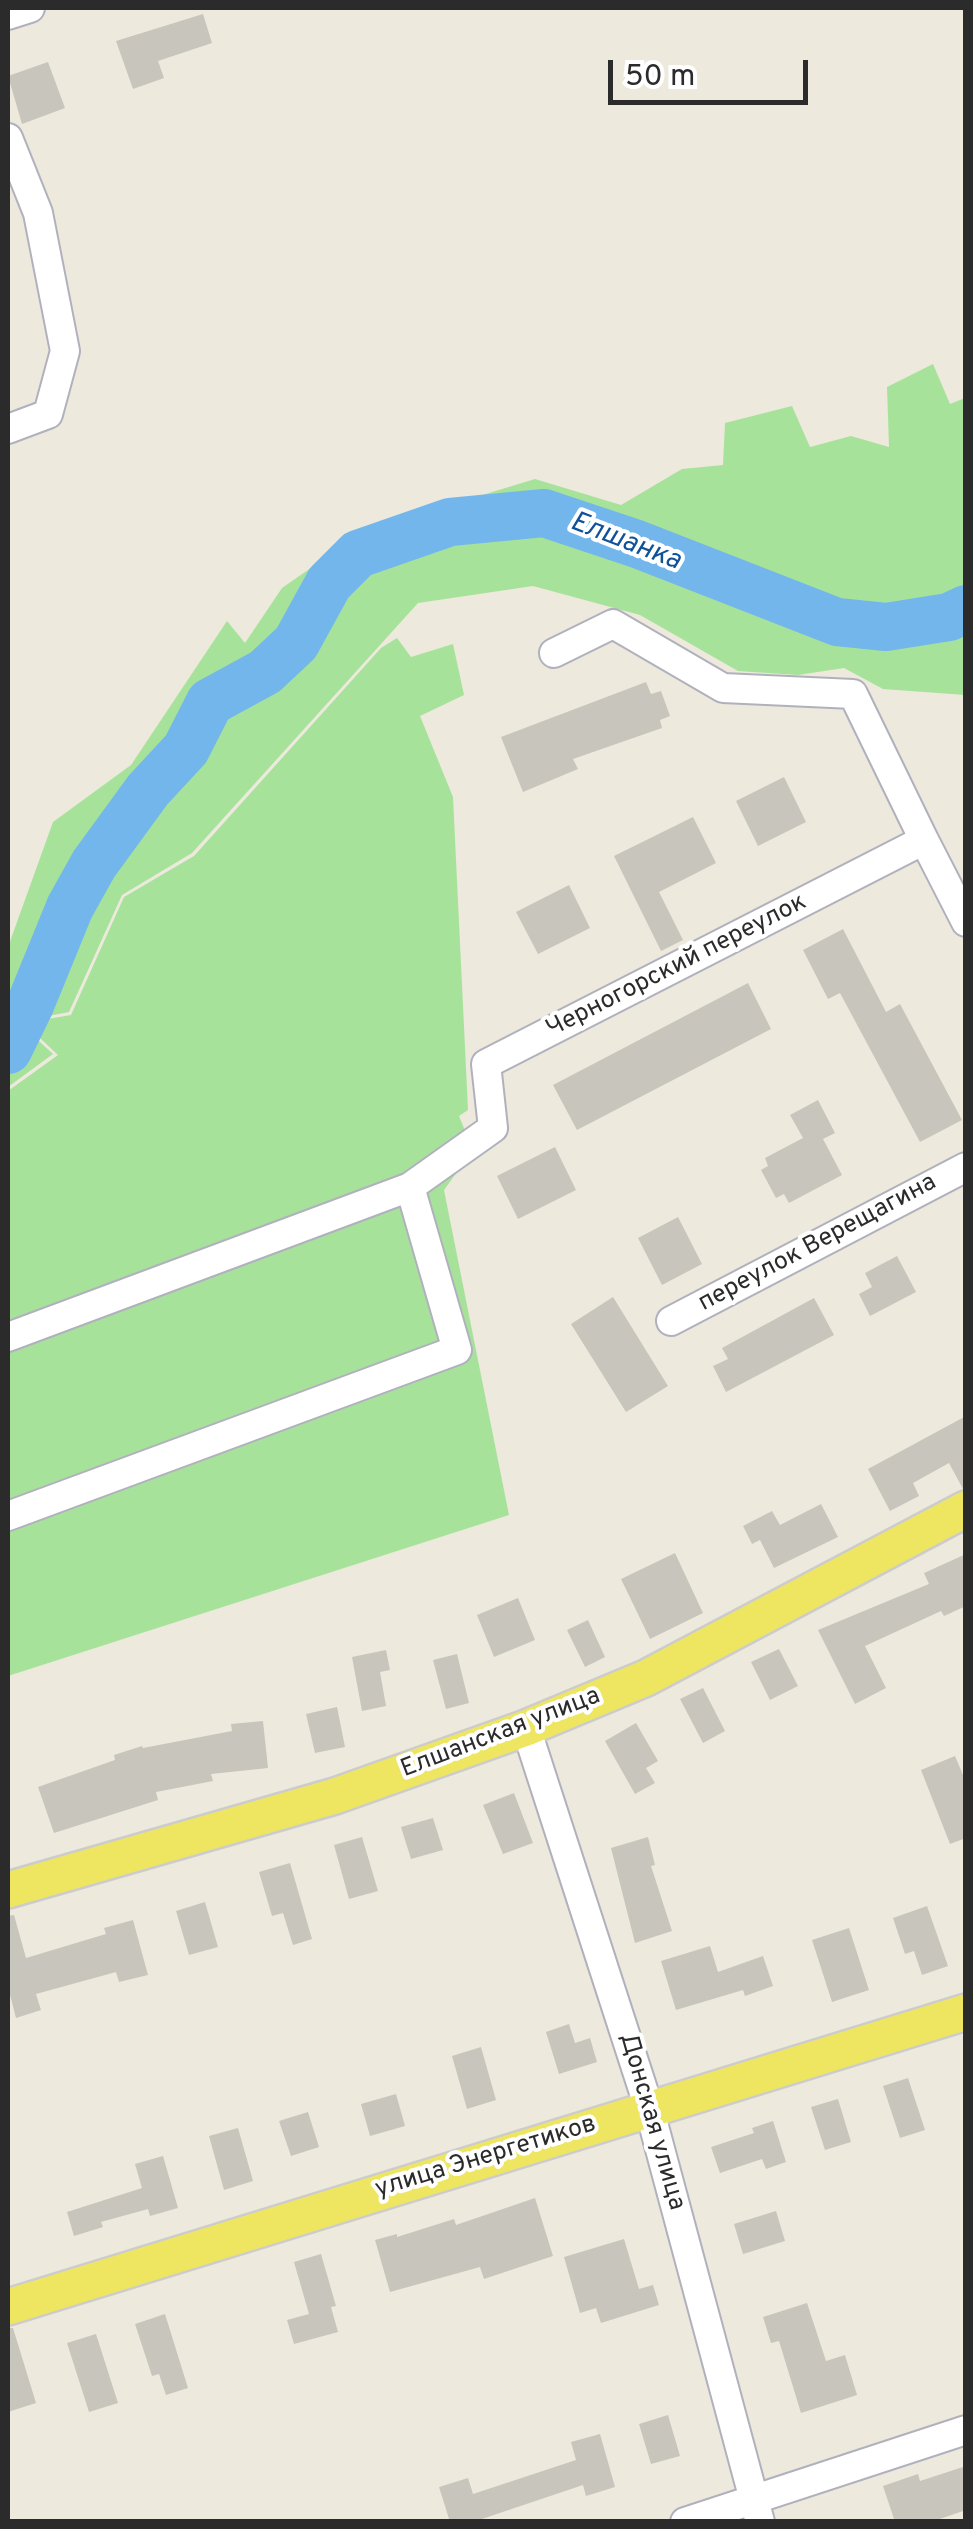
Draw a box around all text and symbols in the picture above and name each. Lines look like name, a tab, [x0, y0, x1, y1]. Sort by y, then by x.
scale bar	[613, 40, 813, 102]
text: 50 m	[625, 59, 695, 96]
water label: Елшанка	[565, 507, 685, 579]
street label: Черногорский переулок	[542, 888, 812, 1046]
street label: переулок Верещагина	[694, 1169, 942, 1319]
street label: Елшанская улица	[397, 1682, 605, 1786]
street label: Донская улица	[611, 2030, 691, 2214]
street label: улица Энергетиков	[372, 2110, 600, 2206]

